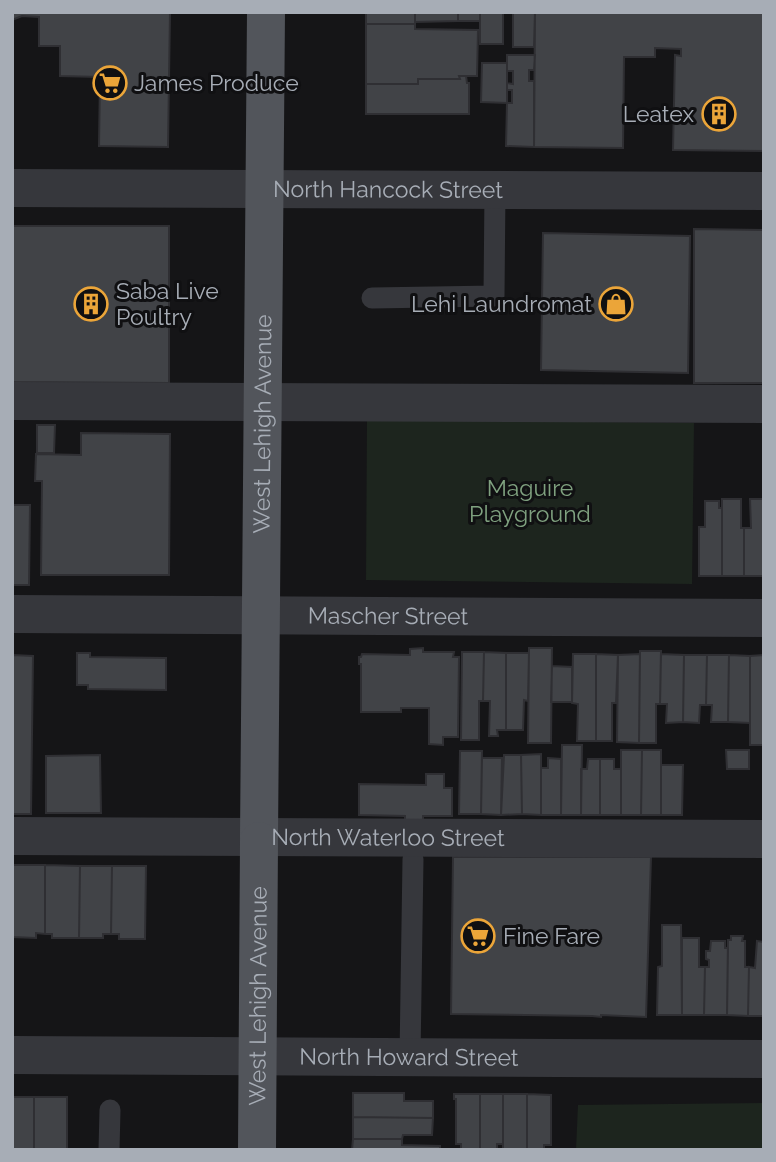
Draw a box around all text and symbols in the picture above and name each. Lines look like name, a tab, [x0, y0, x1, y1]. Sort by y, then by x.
supermarket icon: James Produce	[91, 64, 129, 102]
place label: James Produce	[134, 69, 299, 96]
building icon: Leatex	[700, 95, 738, 133]
place label: Leatex	[623, 100, 694, 127]
street label: North Hancock Street	[273, 175, 503, 203]
place label: Saba Live Poultry	[116, 277, 219, 330]
building icon: Saba Live Poultry	[72, 285, 110, 323]
shop icon: Lehi Laundromat	[597, 285, 635, 323]
place label: Lehi Laundromat	[411, 290, 592, 317]
street label: West Lehigh Avenue	[248, 314, 276, 534]
park label: Maguire Playground	[469, 474, 591, 527]
street label: Mascher Street	[308, 602, 469, 629]
street label: North Waterloo Street	[271, 823, 505, 851]
street label: West Lehigh Avenue	[243, 886, 272, 1106]
supermarket icon: Fine Fare	[459, 917, 497, 955]
place label: Fine Fare	[503, 922, 600, 949]
street label: North Howard Street	[299, 1043, 519, 1071]

